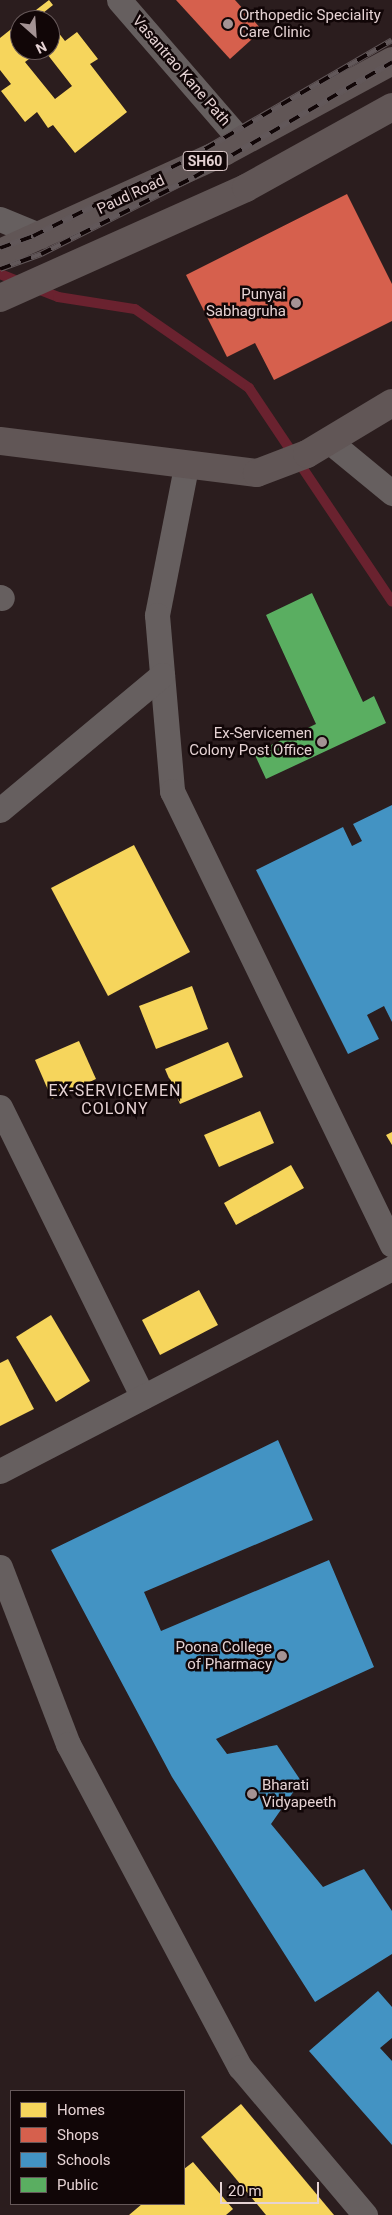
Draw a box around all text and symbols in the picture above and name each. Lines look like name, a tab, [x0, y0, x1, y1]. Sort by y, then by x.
place label: Orthopedic Speciality Care Clinic	[239, 6, 381, 41]
north arrow	[10, 10, 60, 60]
street label: Vasantrao Kane Path	[128, 12, 234, 130]
marker: Orthopedic Speciality Care Clinic	[221, 17, 235, 31]
text: N	[33, 38, 49, 57]
road number: SH60	[182, 150, 228, 172]
street label: Paud Road	[94, 172, 168, 218]
place label: Punyai Sabhagruha	[206, 285, 286, 320]
marker: Punyai Sabhagruha	[290, 297, 302, 309]
place label: Ex-Servicemen Colony Post Office	[189, 724, 312, 759]
marker: Ex-Servicemen Colony Post Office	[316, 736, 328, 748]
district label: EX-SERVICEMEN COLONY	[47, 1081, 183, 1119]
place label: Poona College of Pharmacy	[175, 1638, 272, 1673]
marker: Poona College of Pharmacy	[276, 1650, 288, 1662]
place label: Bharati Vidyapeeth	[262, 1776, 336, 1811]
marker: Bharati Vidyapeeth	[246, 1788, 258, 1800]
legend	[10, 2090, 185, 2205]
text: Homes	[57, 2101, 105, 2119]
text: Shops	[57, 2126, 99, 2144]
text: Schools	[57, 2151, 111, 2169]
scale bar	[222, 2172, 321, 2204]
text: Public	[57, 2176, 98, 2194]
text: 20 m	[228, 2182, 262, 2200]

